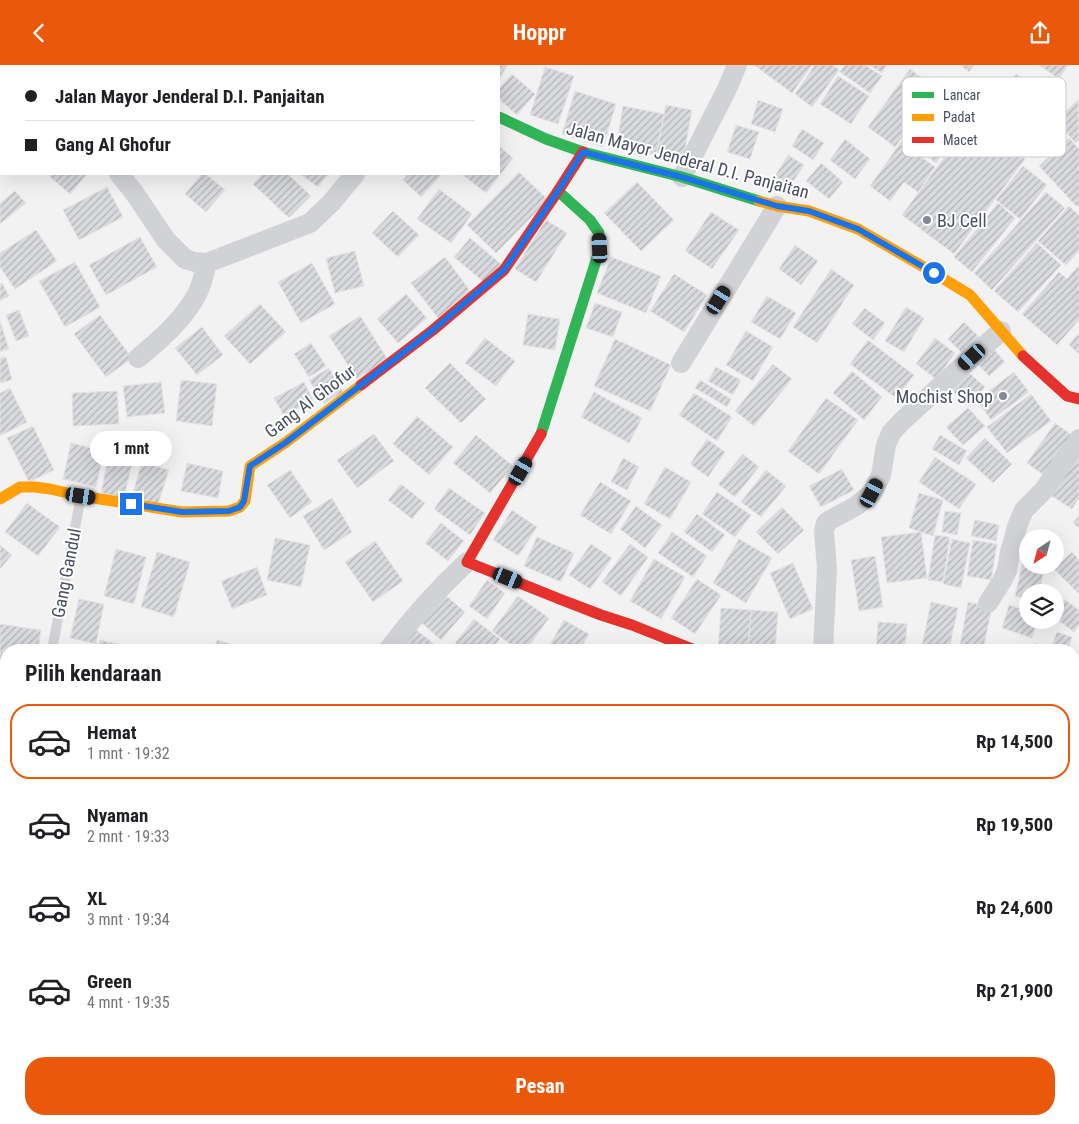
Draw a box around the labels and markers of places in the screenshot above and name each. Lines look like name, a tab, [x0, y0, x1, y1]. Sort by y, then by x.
place label: BJ Cell	[937, 210, 987, 231]
marker: BJ Cell	[921, 214, 933, 226]
place label: Mochist Shop	[896, 386, 993, 407]
marker: Mochist Shop	[997, 390, 1009, 402]

